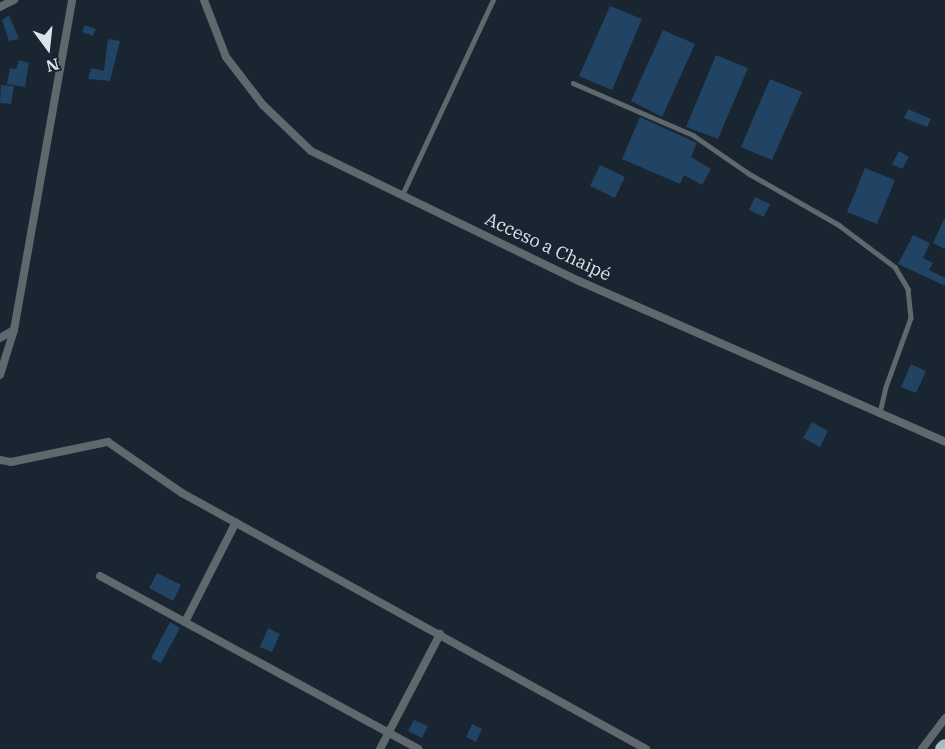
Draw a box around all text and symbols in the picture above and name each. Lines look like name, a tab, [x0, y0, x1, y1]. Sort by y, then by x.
north arrow	[18, 18, 78, 78]
text: N	[44, 54, 61, 77]
street label: Acceso a Chaipé	[482, 208, 614, 286]

